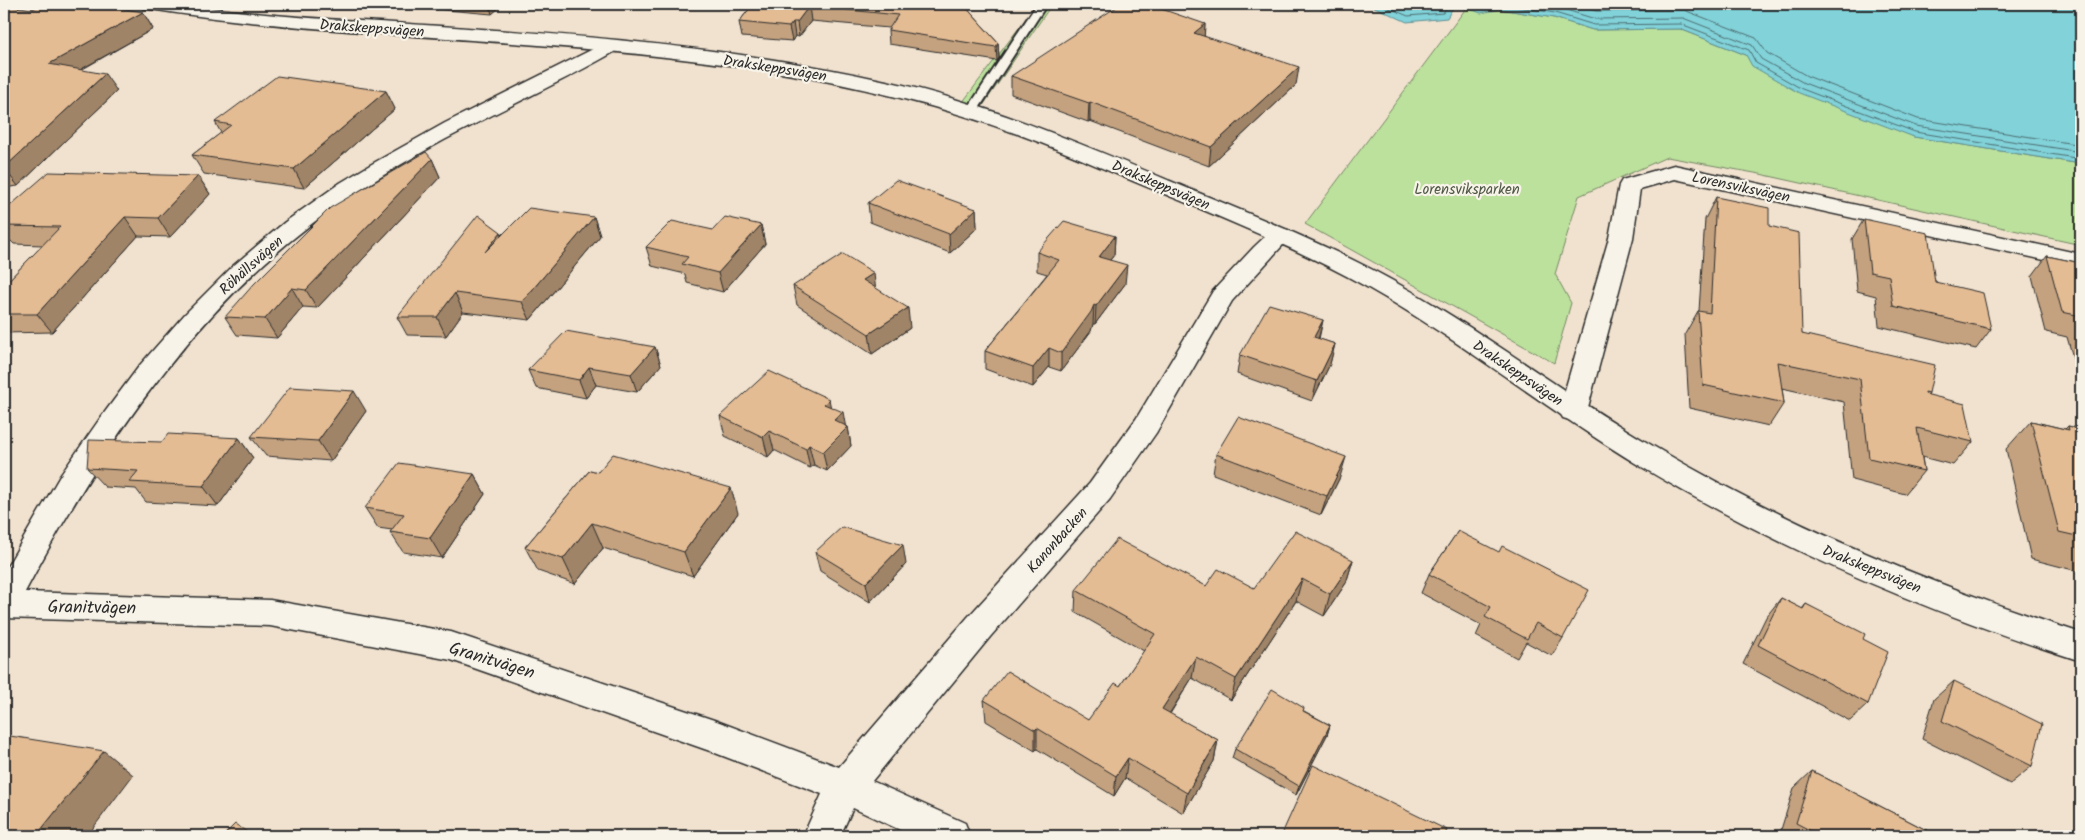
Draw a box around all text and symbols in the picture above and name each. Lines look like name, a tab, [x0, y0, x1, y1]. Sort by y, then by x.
street label: Drakskeppsvägen	[319, 13, 425, 45]
street label: Drakskeppsvägen	[721, 49, 829, 89]
street label: Drakskeppsvägen	[1108, 154, 1214, 217]
street label: Lorensviksvägen	[1690, 166, 1792, 210]
park label: Lorensviksparken	[1414, 178, 1520, 202]
street label: Röhällsvägen	[214, 230, 289, 301]
street label: Drakskeppsvägen	[1467, 335, 1568, 413]
street label: Kanonbacken	[1021, 502, 1094, 579]
street label: Drakskeppsvägen	[1818, 539, 1925, 601]
street label: Granitvägen	[47, 593, 137, 624]
street label: Granitvägen	[445, 635, 538, 688]

